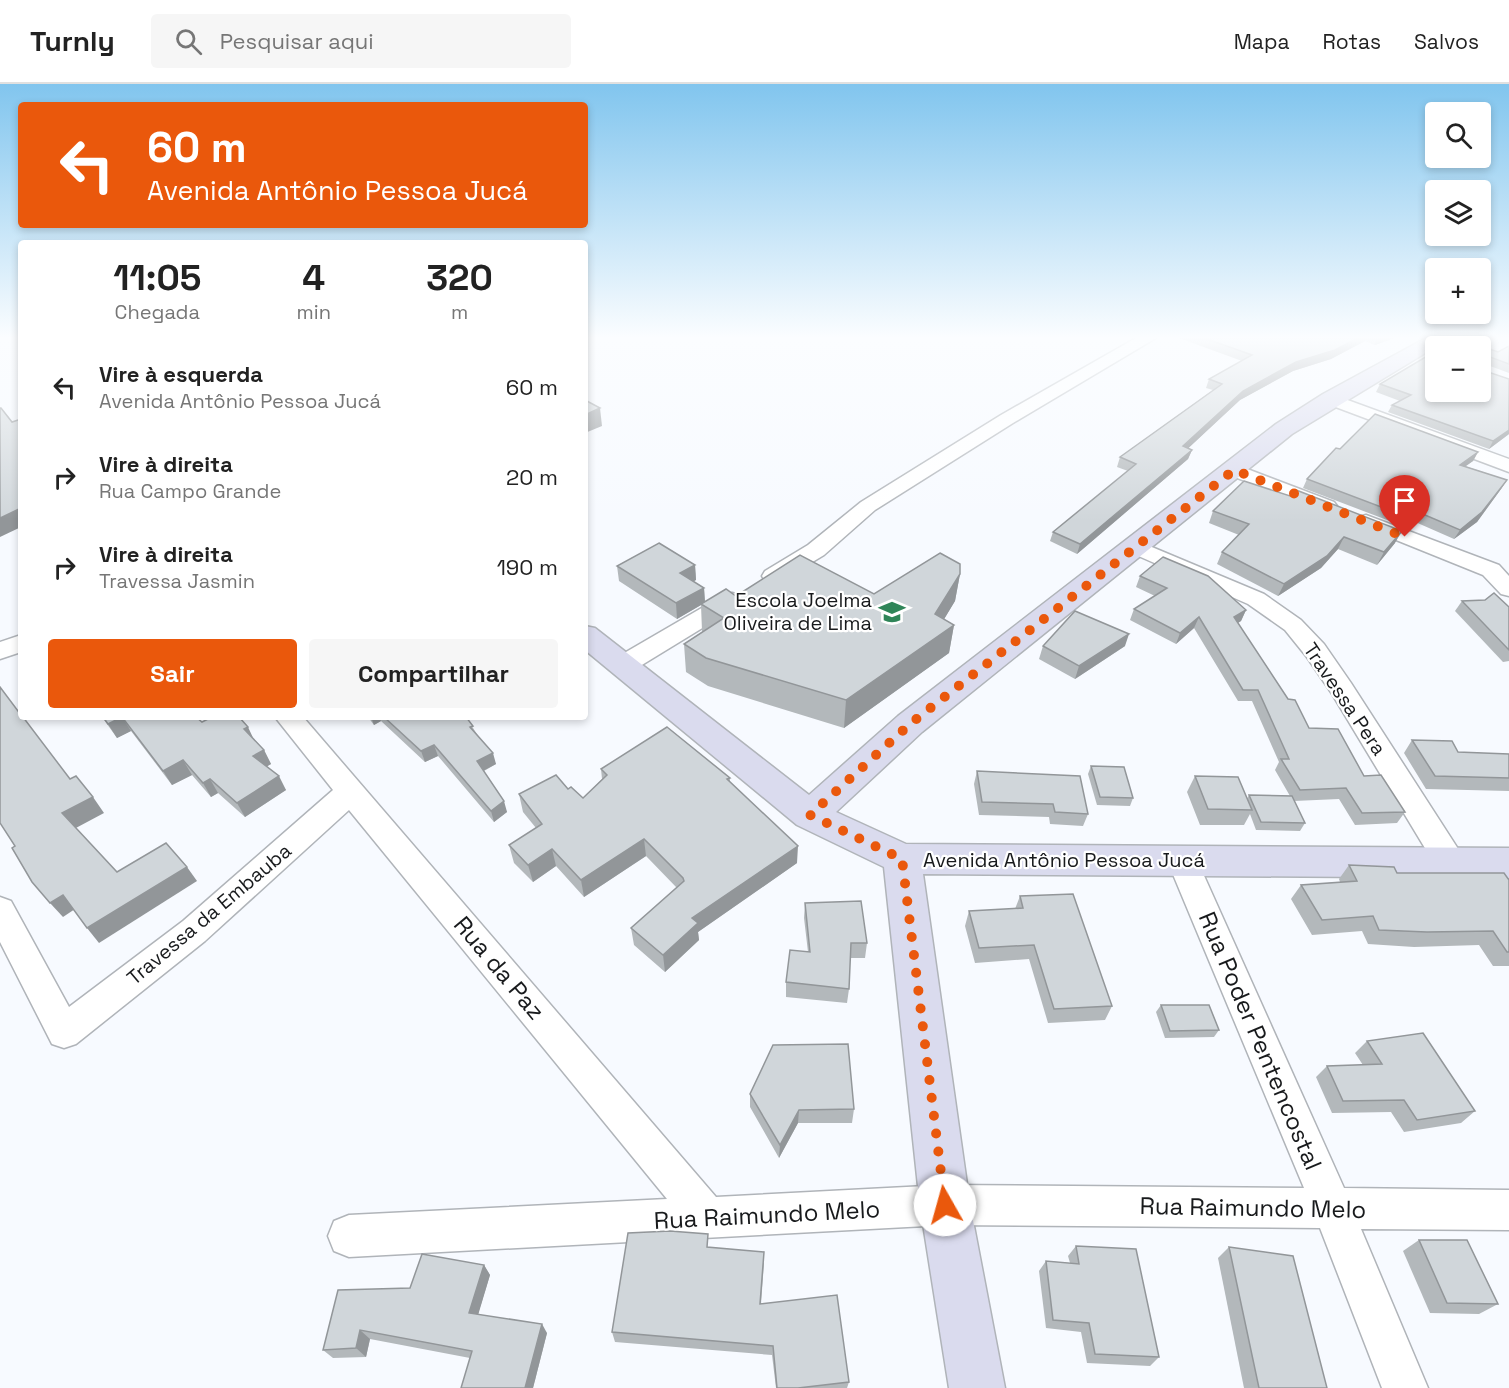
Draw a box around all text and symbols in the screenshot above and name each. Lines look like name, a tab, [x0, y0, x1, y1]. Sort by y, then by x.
search box	[151, 14, 571, 68]
text: Turnly	[30, 23, 115, 59]
icon: search	[172, 25, 205, 58]
text: Pesquisar aqui	[220, 27, 374, 55]
text: Mapa	[1234, 28, 1289, 55]
text: Rotas	[1322, 28, 1381, 55]
text: Salvos	[1414, 28, 1479, 55]
map controls	[1425, 102, 1491, 402]
button: search	[1425, 102, 1491, 168]
text: 60 m	[147, 121, 247, 174]
icon: left	[48, 126, 126, 204]
text: Avenida Antônio Pessoa Jucá	[147, 173, 528, 208]
button: layers	[1425, 180, 1491, 246]
text: 11:05	[113, 255, 201, 301]
text: 4	[302, 255, 325, 301]
text: 320	[426, 255, 493, 301]
button: +	[1425, 258, 1491, 324]
text: Chegada	[115, 299, 200, 325]
text: min	[297, 299, 331, 325]
text: m	[451, 299, 468, 325]
button: −	[1425, 336, 1491, 402]
text: Vire à esquerda	[99, 360, 263, 388]
icon: left	[48, 371, 81, 404]
text: 60 m	[506, 373, 558, 401]
text: Avenida Antônio Pessoa Jucá	[99, 388, 381, 414]
text: Vire à direita	[99, 450, 233, 478]
icon: right	[48, 461, 81, 494]
text: 20 m	[506, 463, 558, 491]
pin	[1379, 475, 1430, 537]
text: Rua Campo Grande	[99, 478, 281, 504]
icon: arrive	[1388, 484, 1421, 517]
text: Vire à direita	[99, 540, 233, 568]
icon: right	[48, 551, 81, 584]
text: 190 m	[497, 553, 558, 581]
text: Travessa Jasmin	[99, 568, 255, 594]
place label: Escola Joelma Oliveira de Lima	[723, 587, 872, 636]
school or university icon: Escola Joelma Oliveira de Lima	[877, 597, 907, 627]
street label: Travessa Pera	[1298, 638, 1392, 760]
button: Sair	[48, 639, 297, 708]
button: Compartilhar	[309, 639, 558, 708]
street label: Travessa da Embauba	[121, 838, 297, 990]
street label: Avenida Antônio Pessoa Jucá	[923, 847, 1205, 873]
street label: Rua Poder Pentencostal	[1192, 907, 1329, 1175]
street label: Rua da Paz	[447, 910, 552, 1026]
position arrow	[913, 1173, 977, 1237]
street label: Rua Raimundo Melo	[1139, 1190, 1367, 1225]
street label: Rua Raimundo Melo	[653, 1193, 881, 1236]

